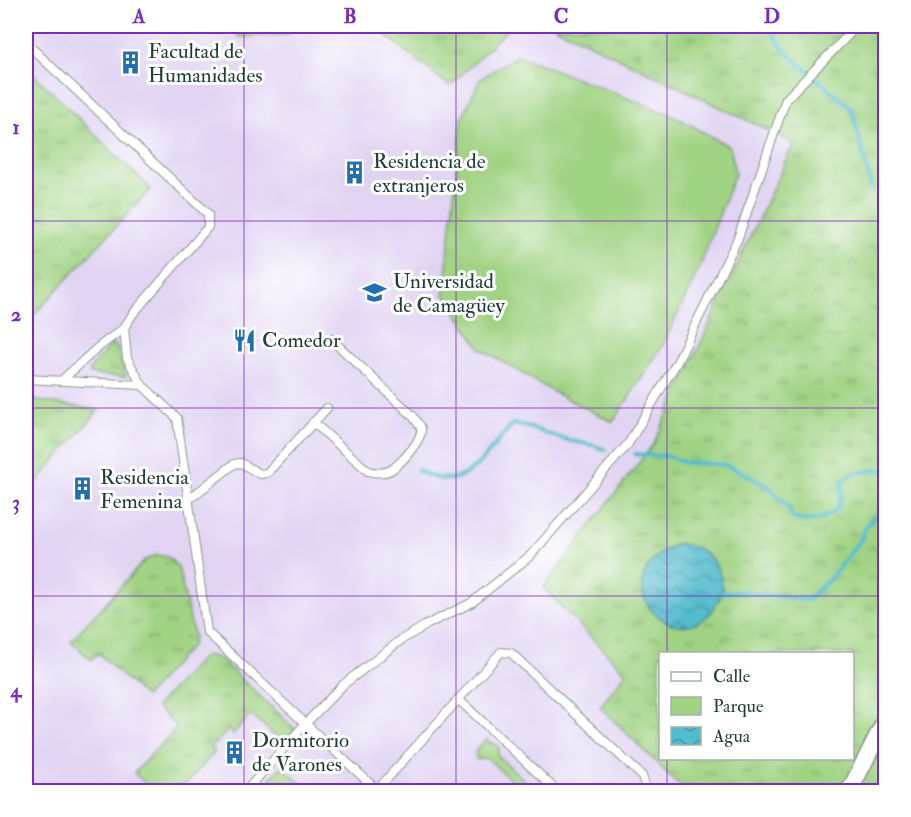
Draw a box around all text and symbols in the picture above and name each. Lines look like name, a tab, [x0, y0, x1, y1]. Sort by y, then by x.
text: A	[132, 4, 146, 29]
text: B	[343, 4, 357, 29]
text: C	[554, 4, 568, 29]
text: D	[764, 4, 780, 29]
place label: Facultad de Humanidades	[148, 38, 262, 89]
building icon: Facultad de Humanidades	[117, 50, 143, 76]
text: 1	[12, 115, 20, 140]
place label: Residencia de extranjeros	[373, 148, 486, 199]
building icon: Residencia de extranjeros	[342, 160, 368, 186]
place label: Universidad de Camagüey	[393, 268, 506, 319]
school or university icon: Universidad de Camagüey	[362, 280, 388, 306]
text: 2	[11, 302, 21, 327]
restaurant icon: Comedor	[231, 327, 257, 353]
place label: Comedor	[262, 327, 341, 354]
place label: Residencia Femenina	[100, 464, 189, 515]
building icon: Residencia Femenina	[69, 476, 95, 502]
text: 3	[12, 490, 20, 515]
legend	[659, 652, 854, 760]
text: Calle	[713, 665, 751, 688]
text: 4	[10, 678, 23, 703]
text: Parque	[713, 695, 764, 718]
text: Agua	[712, 725, 751, 748]
place label: Dormitorio de Varones	[252, 727, 349, 778]
building icon: Dormitorio de Varones	[221, 739, 247, 765]

